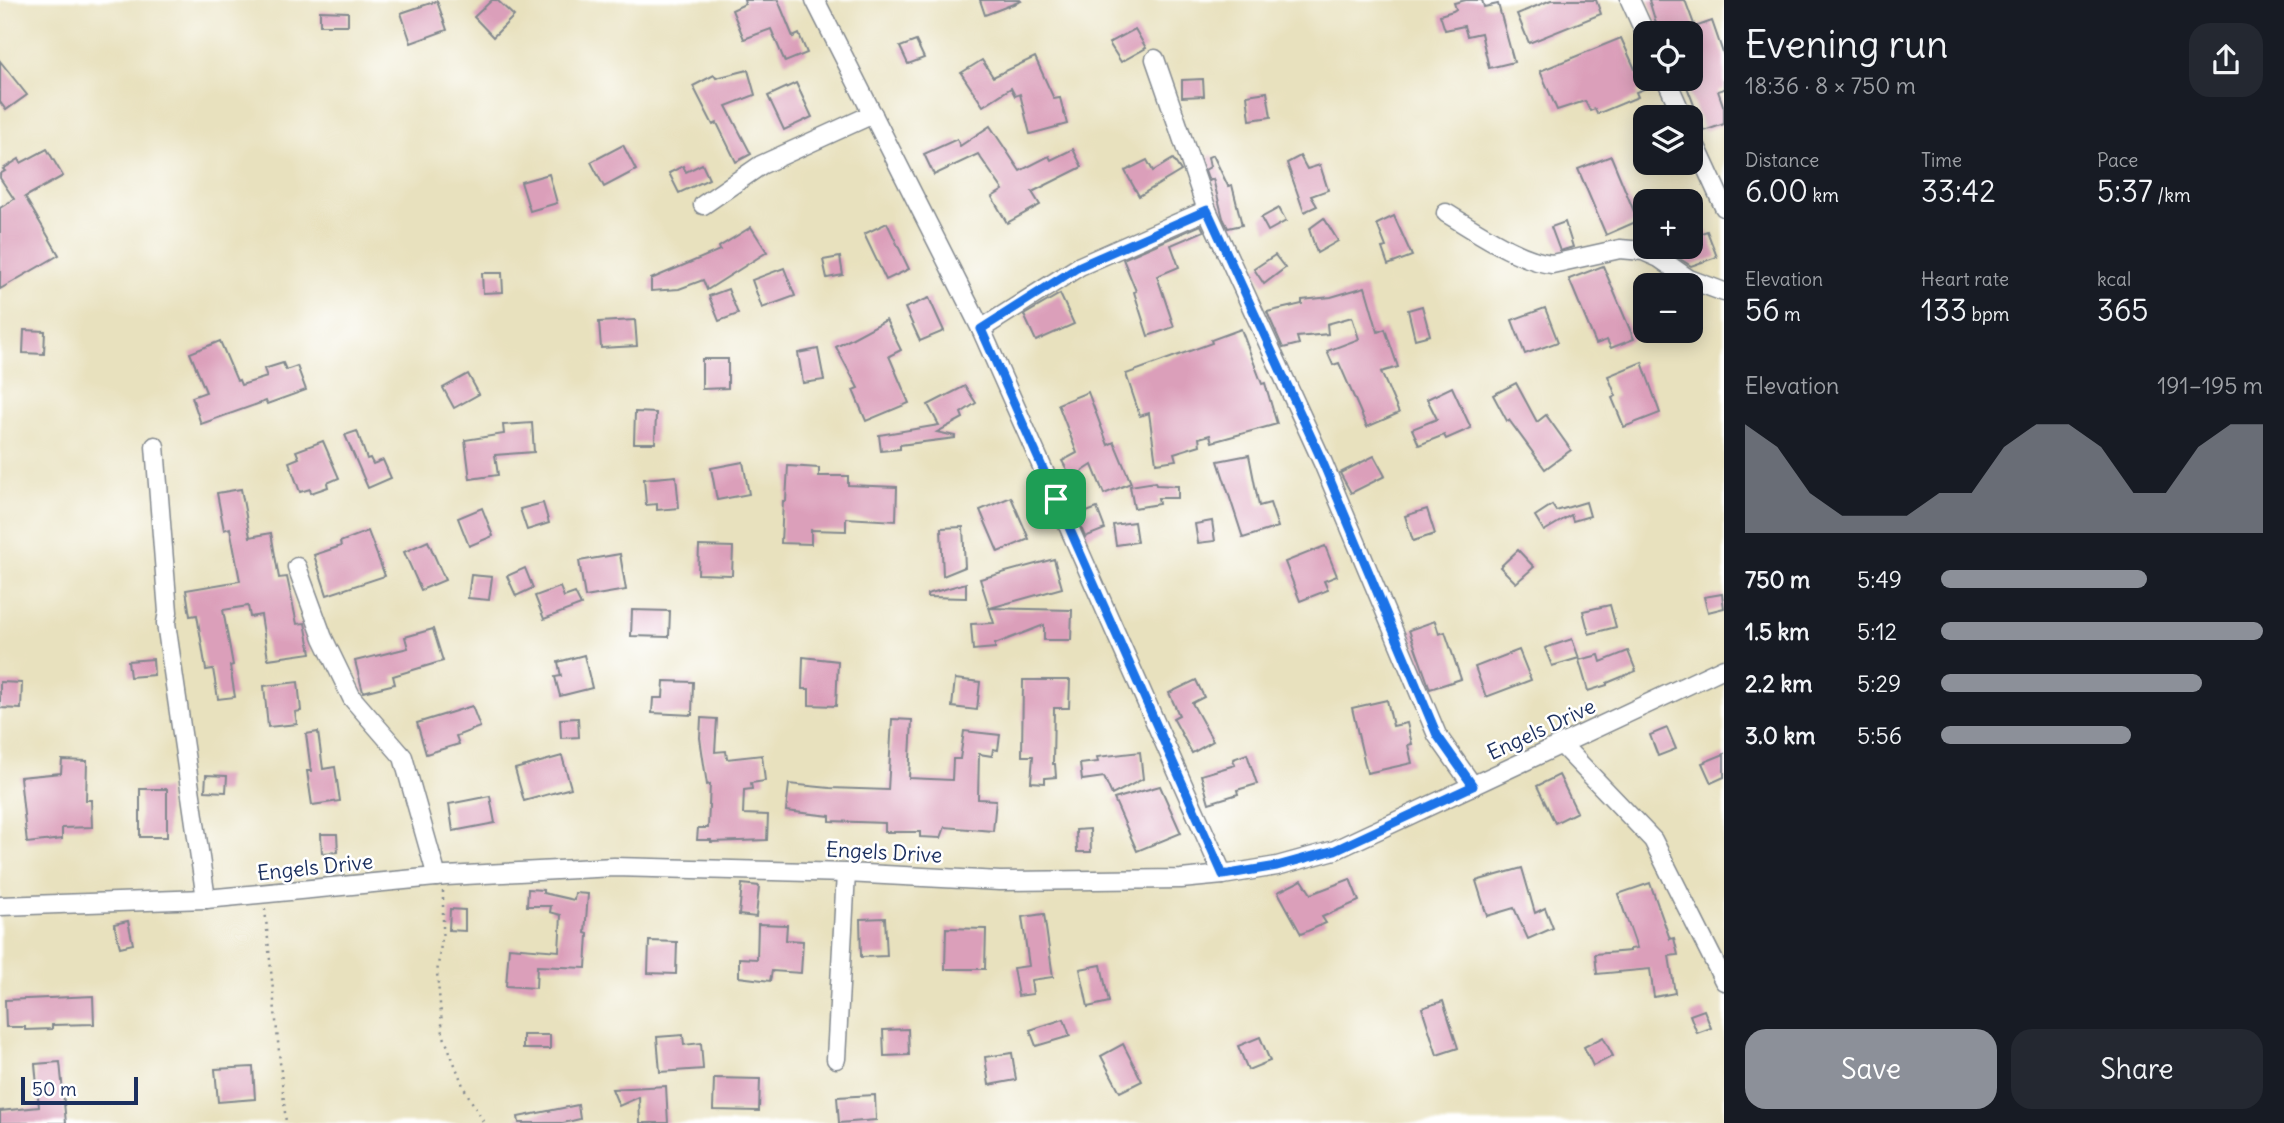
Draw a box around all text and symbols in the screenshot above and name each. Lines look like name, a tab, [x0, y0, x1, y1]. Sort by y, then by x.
map controls	[1633, 21, 1703, 343]
button: locate	[1633, 21, 1703, 91]
text: Evening run	[1745, 21, 1948, 68]
button: share	[2189, 23, 2263, 97]
text: 18:36 · 8 × 750 m	[1745, 71, 1916, 100]
button: layers	[1633, 105, 1703, 175]
text: Distance	[1745, 148, 1819, 172]
text: Time	[1921, 148, 1962, 172]
text: Pace	[2097, 148, 2138, 172]
text: 6.00	[1745, 172, 1808, 210]
text: 33:42	[1921, 172, 1996, 210]
text: 5:37	[2097, 172, 2153, 210]
text: km	[1808, 183, 1839, 207]
text: /km	[2153, 183, 2191, 207]
button: +	[1633, 189, 1703, 259]
text: Elevation	[1745, 267, 1823, 291]
text: Heart rate	[1921, 267, 2009, 291]
text: kcal	[2097, 267, 2131, 291]
button: −	[1633, 273, 1703, 343]
text: 56	[1745, 291, 1780, 329]
text: 133	[1921, 291, 1967, 329]
text: 365	[2097, 291, 2149, 329]
text: m	[1780, 302, 1801, 326]
text: bpm	[1967, 302, 2010, 326]
text: Elevation	[1745, 371, 1839, 400]
text: 191–195 m	[2157, 371, 2263, 400]
pin	[1026, 469, 1086, 529]
icon: arrive	[1037, 480, 1075, 518]
text: 750 m	[1745, 565, 1810, 594]
text: 5:49	[1857, 565, 1902, 594]
text: 1.5 km	[1745, 617, 1810, 646]
text: 5:12	[1857, 617, 1897, 646]
text: 2.2 km	[1745, 669, 1812, 698]
text: 5:29	[1857, 669, 1901, 698]
street label: Engels Drive	[1483, 692, 1599, 766]
text: 3.0 km	[1745, 721, 1815, 750]
text: 5:56	[1857, 721, 1902, 750]
street label: Engels Drive	[825, 835, 943, 869]
street label: Engels Drive	[256, 847, 374, 887]
button: Save	[1745, 1029, 1997, 1109]
button: Share	[2011, 1029, 2263, 1109]
scale bar	[21, 1074, 138, 1106]
text: 50 m	[32, 1077, 77, 1101]

